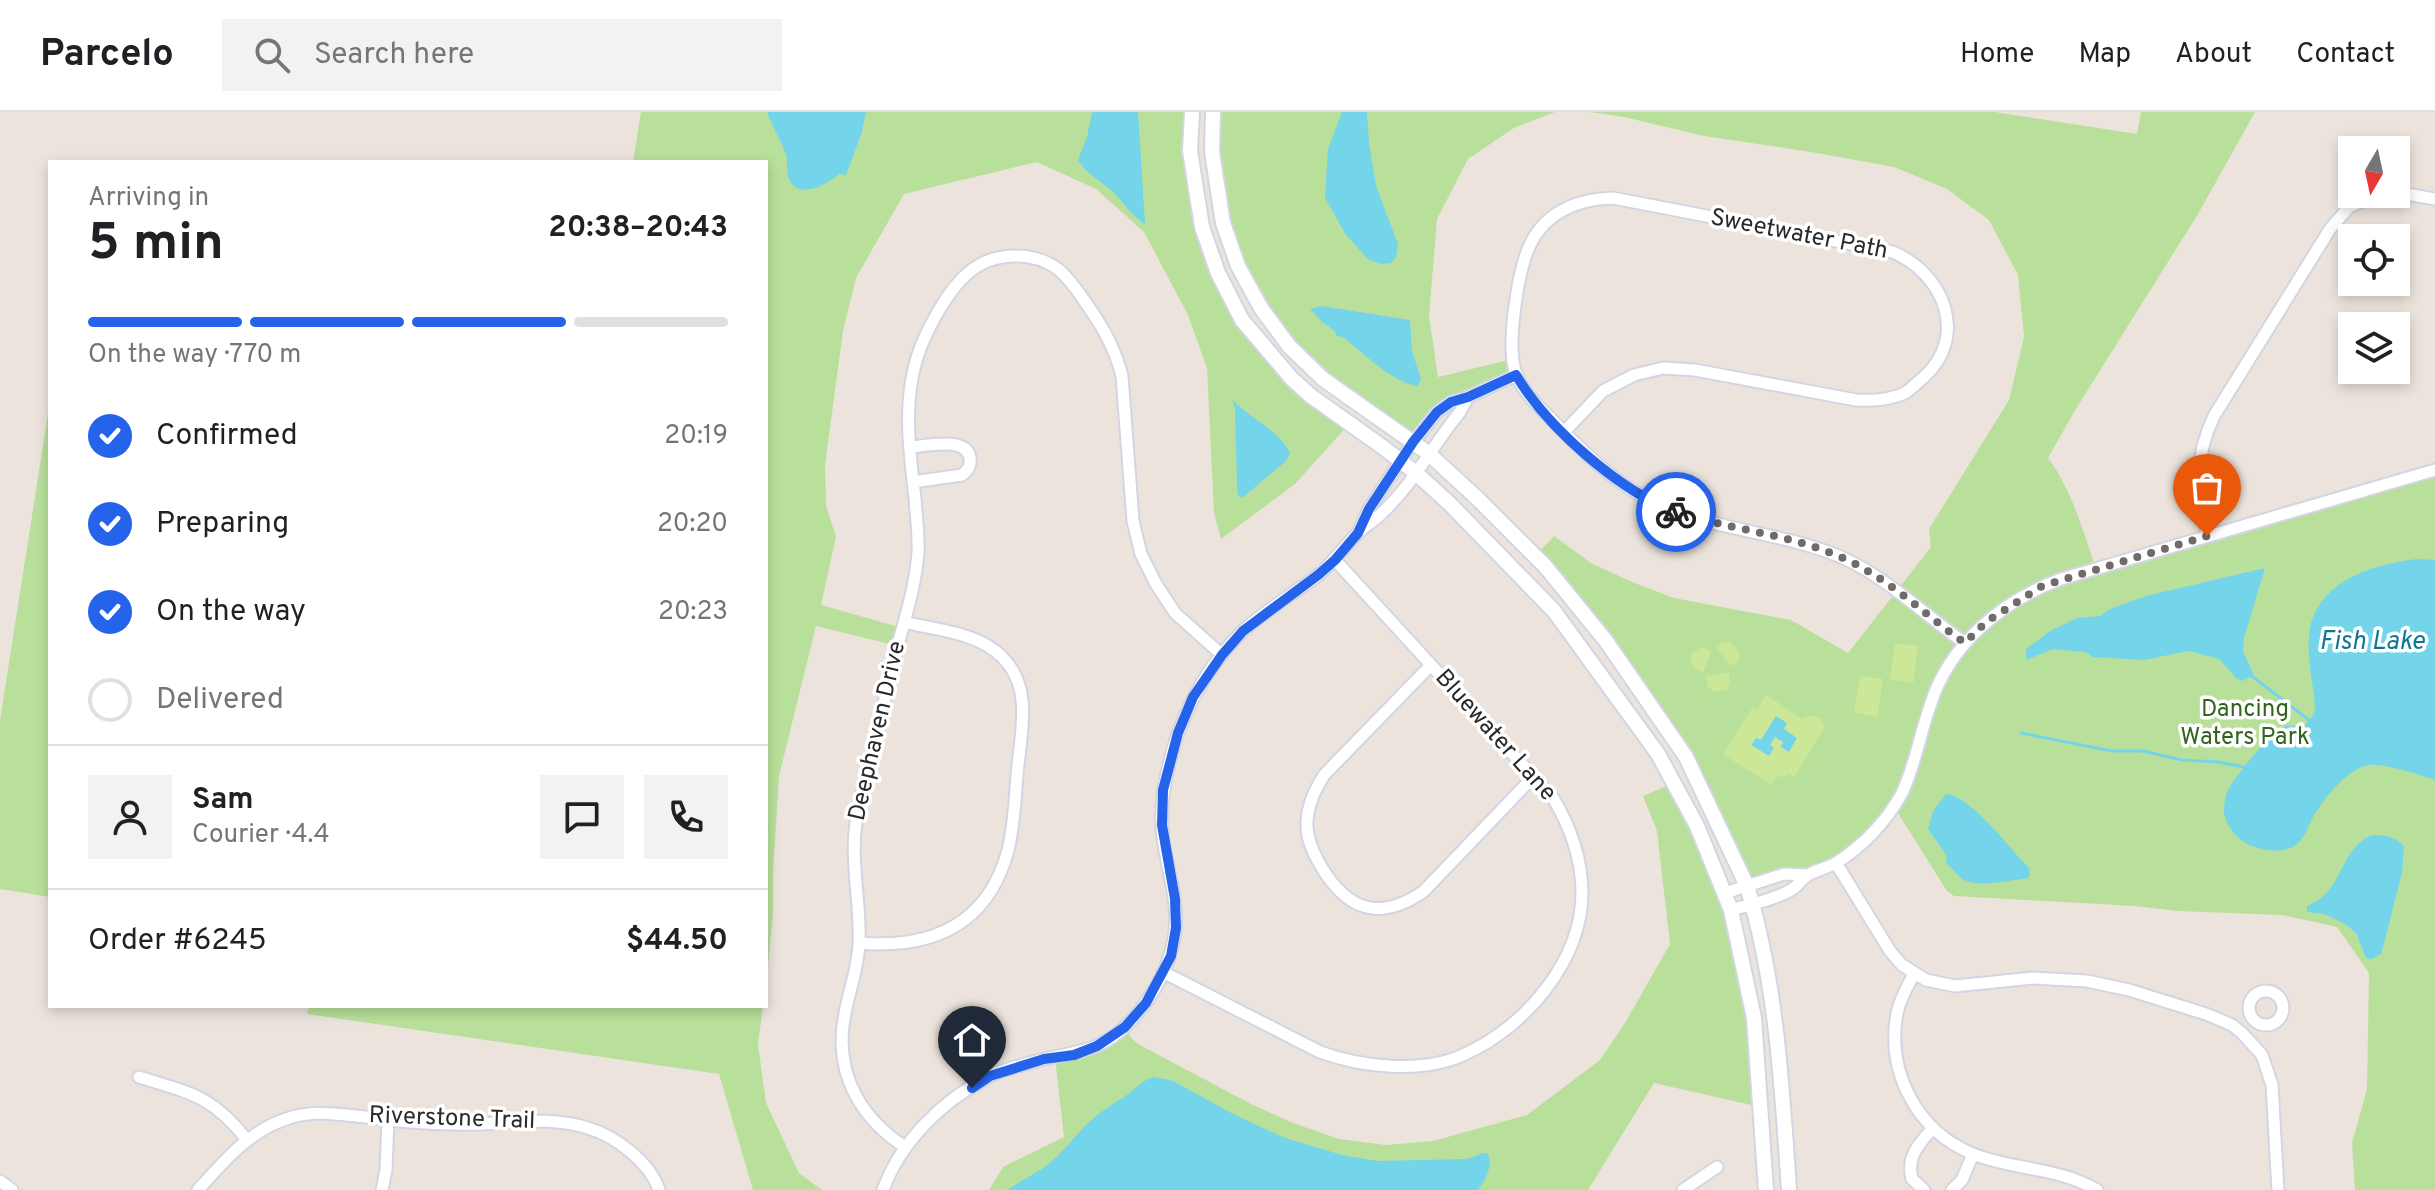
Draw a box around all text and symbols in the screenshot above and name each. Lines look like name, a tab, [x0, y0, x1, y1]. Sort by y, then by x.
search box	[222, 19, 782, 91]
text: Parcelo	[40, 31, 174, 80]
icon: search	[250, 33, 294, 77]
text: Search here	[314, 37, 474, 74]
text: Home	[1960, 37, 2034, 73]
text: Map	[2078, 37, 2131, 73]
text: About	[2175, 37, 2252, 73]
text: Contact	[2296, 37, 2395, 73]
north arrow	[2338, 136, 2410, 208]
map controls	[2338, 136, 2410, 384]
text: Arriving in	[88, 182, 209, 215]
street label: Sweetwater Path	[1708, 203, 1890, 267]
text: 20:38–20:43	[548, 210, 728, 247]
text: 5 min	[88, 212, 224, 278]
button: locate	[2338, 224, 2410, 296]
button: layers	[2338, 312, 2410, 384]
text: On the way · 770 m	[88, 339, 301, 372]
icon: check	[88, 414, 132, 458]
text: Confirmed	[156, 418, 298, 455]
text: 20:19	[664, 420, 728, 453]
pin	[2173, 454, 2241, 536]
icon: bag	[2185, 466, 2229, 510]
courier	[1636, 472, 1716, 552]
icon: bike	[1654, 490, 1698, 534]
icon: check	[88, 502, 132, 546]
text: Preparing	[156, 506, 289, 543]
text: 20:20	[657, 508, 728, 541]
icon: check	[88, 590, 132, 634]
text: On the way	[156, 594, 306, 631]
text: 20:23	[658, 596, 728, 629]
water label: Fish Lake	[2319, 626, 2425, 659]
street label: Deephaven Drive	[843, 638, 913, 824]
street label: Bluewater Lane	[1428, 664, 1562, 808]
text: Delivered	[156, 682, 284, 719]
park label: Dancing Waters Park	[2180, 695, 2310, 753]
button: person	[88, 775, 172, 859]
button: chat	[540, 775, 624, 859]
button: phone	[644, 775, 728, 859]
text: Sam	[192, 782, 254, 819]
text: Courier · 4.4	[192, 819, 330, 852]
text: Order #6245	[88, 923, 267, 960]
text: $44.50	[626, 923, 728, 960]
pin	[938, 1006, 1006, 1088]
icon: home	[950, 1018, 994, 1062]
street label: Riverstone Trail	[368, 1101, 536, 1137]

